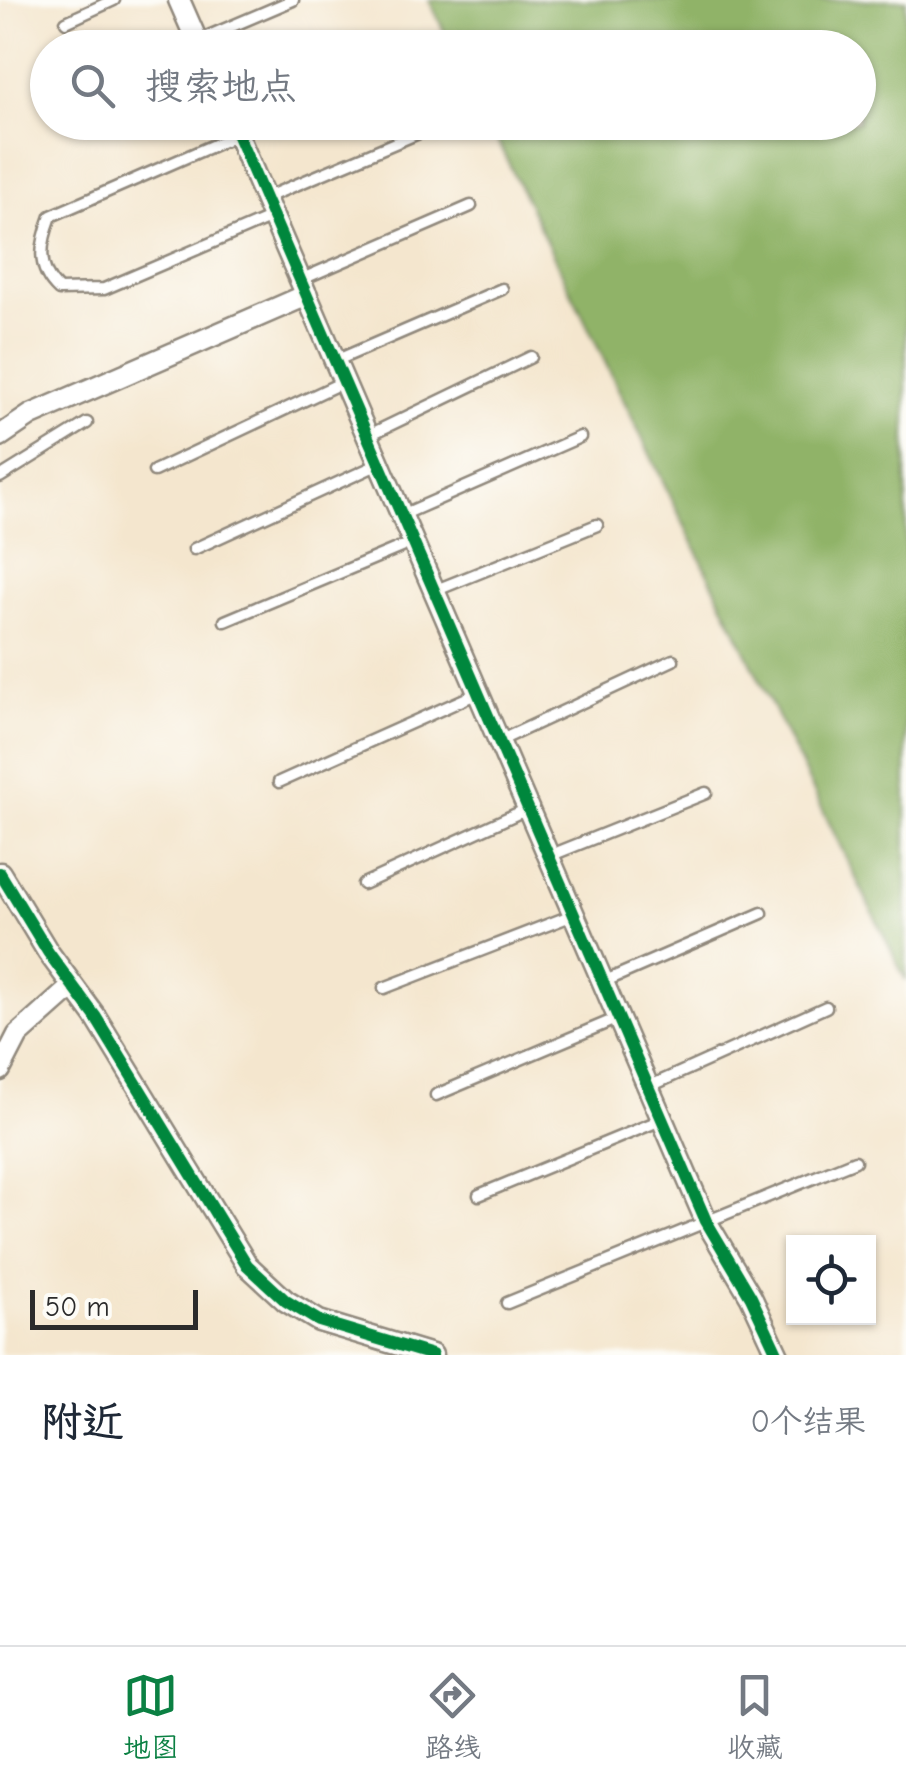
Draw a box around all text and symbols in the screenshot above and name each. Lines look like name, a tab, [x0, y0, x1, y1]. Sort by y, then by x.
search box	[30, 30, 876, 140]
icon: search	[65, 58, 120, 113]
text: 搜索地点	[145, 65, 297, 109]
map controls	[786, 1235, 876, 1325]
button: locate	[786, 1235, 876, 1325]
scale bar	[30, 1285, 198, 1330]
text: 50 m	[45, 1291, 110, 1323]
text: 附近	[40, 1398, 124, 1447]
text: 0个结果	[751, 1403, 866, 1440]
tab: 地图	[123, 1668, 179, 1765]
tab: 路线	[425, 1668, 481, 1765]
tab: 收藏	[727, 1668, 783, 1765]

